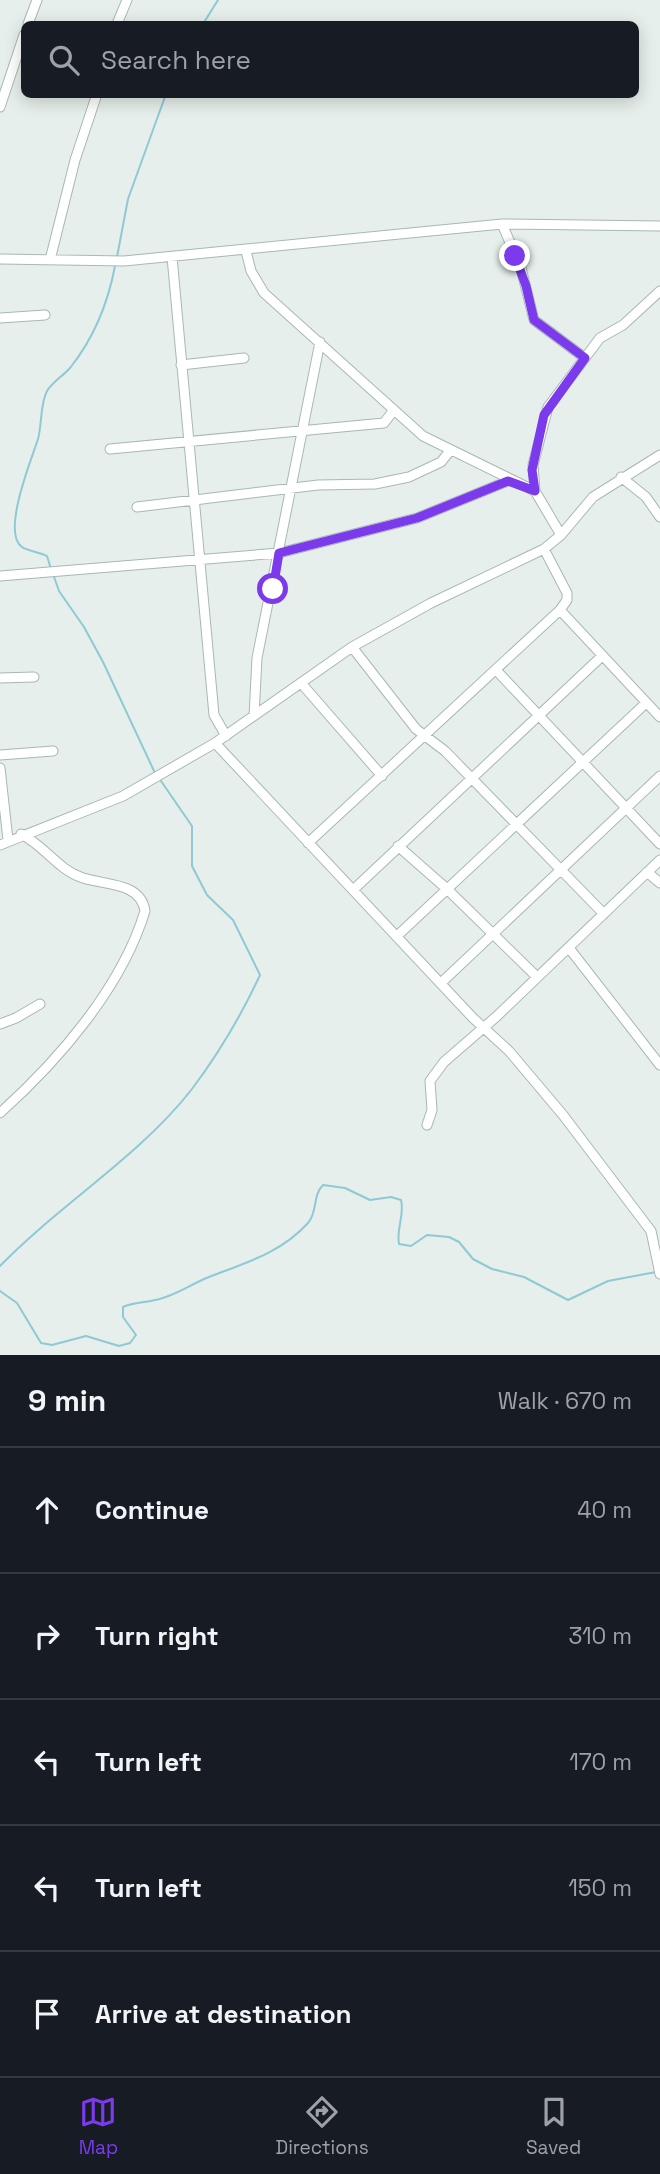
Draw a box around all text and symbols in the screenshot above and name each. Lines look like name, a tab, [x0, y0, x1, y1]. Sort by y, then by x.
search box	[21, 21, 639, 98]
icon: search	[45, 41, 83, 79]
text: Search here	[101, 43, 251, 77]
route end	[499, 240, 530, 271]
route start	[257, 573, 288, 604]
text: 9 min	[28, 1381, 106, 1420]
text: Walk · 670 m	[498, 1386, 632, 1416]
icon: ahead	[28, 1491, 66, 1529]
text: Continue	[95, 1493, 209, 1527]
text: 40 m	[577, 1495, 632, 1525]
icon: right	[28, 1617, 66, 1655]
text: Turn right	[95, 1619, 219, 1653]
text: 310 m	[568, 1621, 632, 1651]
icon: left	[28, 1743, 66, 1781]
text: Turn left	[95, 1745, 202, 1779]
text: 170 m	[569, 1747, 632, 1777]
icon: left	[28, 1869, 66, 1907]
text: Turn left	[95, 1871, 202, 1905]
text: 150 m	[568, 1873, 632, 1903]
icon: arrive	[28, 1995, 66, 2033]
text: Arrive at destination	[95, 1997, 352, 2031]
tab: Map	[79, 2093, 118, 2160]
tab: Directions	[276, 2093, 369, 2160]
tab: Saved	[526, 2093, 581, 2160]

